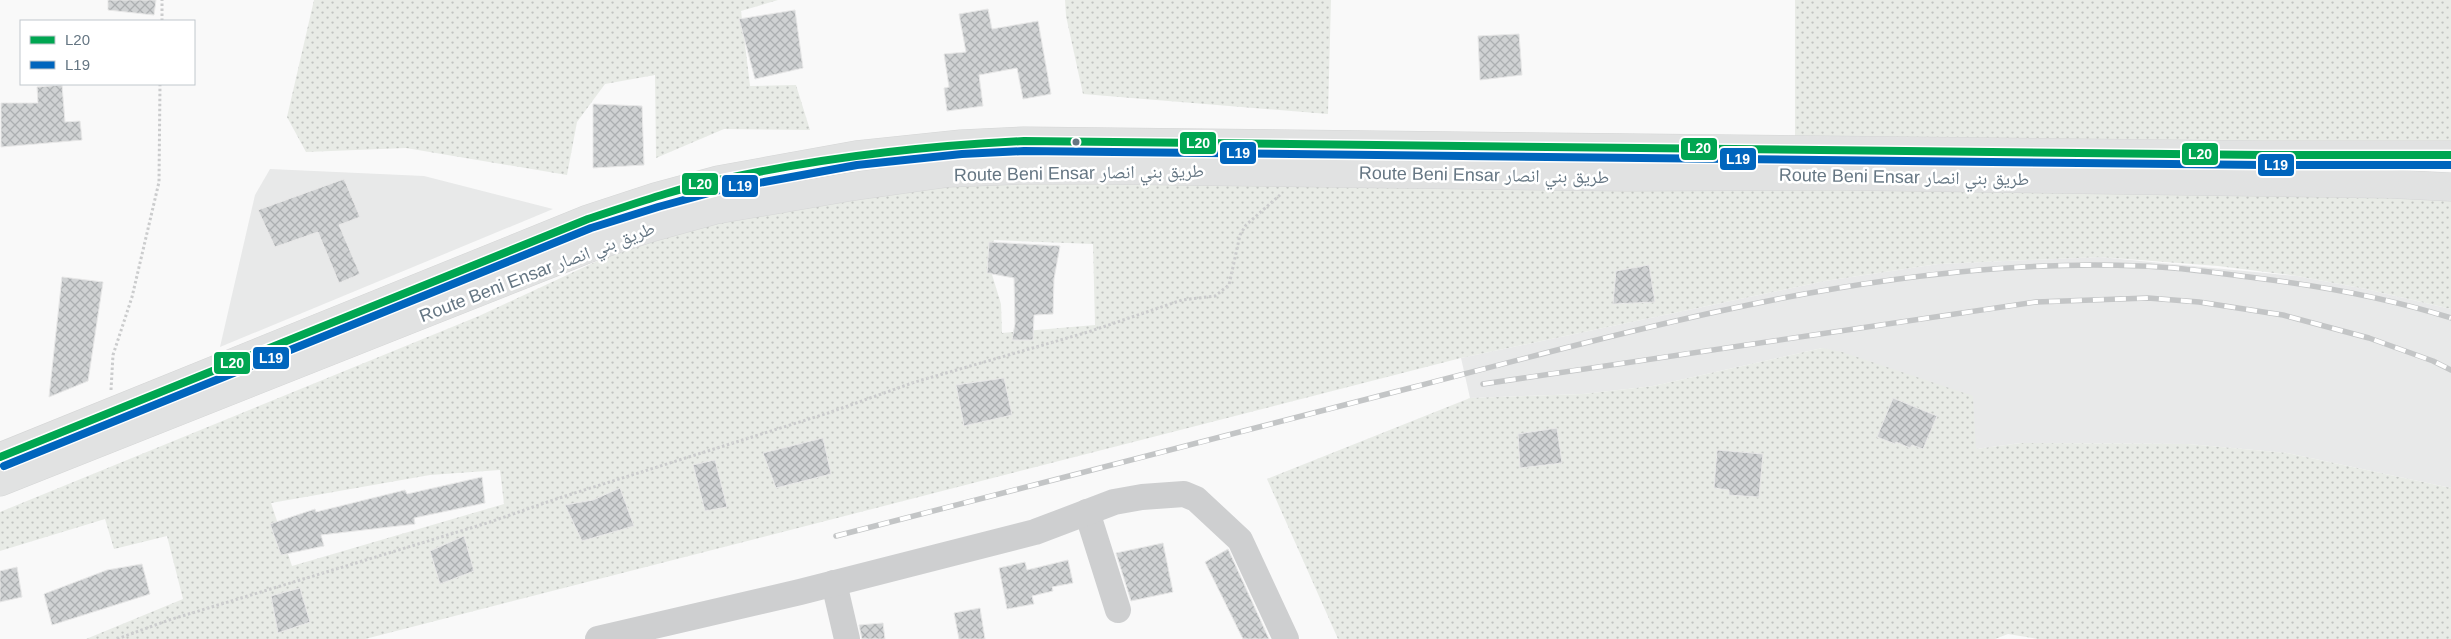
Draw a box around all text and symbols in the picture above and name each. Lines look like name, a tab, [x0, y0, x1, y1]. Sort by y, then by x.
legend	[20, 20, 195, 85]
text: L20	[65, 31, 90, 48]
text: L19	[65, 56, 90, 73]
line badge: L20	[1179, 131, 1217, 155]
text: L20	[1186, 135, 1210, 151]
unlabelled marker	[1071, 137, 1081, 147]
line badge: L20	[1680, 137, 1718, 161]
text: L20	[1687, 140, 1711, 156]
line badge: L19	[1219, 141, 1257, 165]
line badge: L20	[2181, 142, 2219, 166]
text: L19	[1226, 145, 1250, 161]
text: L20	[2188, 146, 2212, 162]
line badge: L19	[1719, 147, 1757, 171]
text: L19	[1726, 151, 1750, 167]
line badge: L19	[2257, 153, 2295, 177]
text: L19	[2264, 157, 2288, 173]
street label: Route Beni Ensar طريق بني انصار	[954, 161, 1204, 190]
street label: Route Beni Ensar طريق بني انصار	[1359, 163, 1609, 192]
street label: Route Beni Ensar طريق بني انصار	[1779, 165, 2029, 194]
line badge: L20	[681, 172, 719, 196]
line badge: L19	[721, 174, 759, 198]
text: L20	[688, 176, 712, 192]
text: L19	[728, 178, 752, 194]
street label: Route Beni Ensar طريق بني انصار	[417, 218, 659, 330]
line badge: L19	[252, 346, 290, 370]
text: L19	[259, 350, 283, 366]
line badge: L20	[213, 351, 251, 375]
text: L20	[220, 355, 244, 371]

